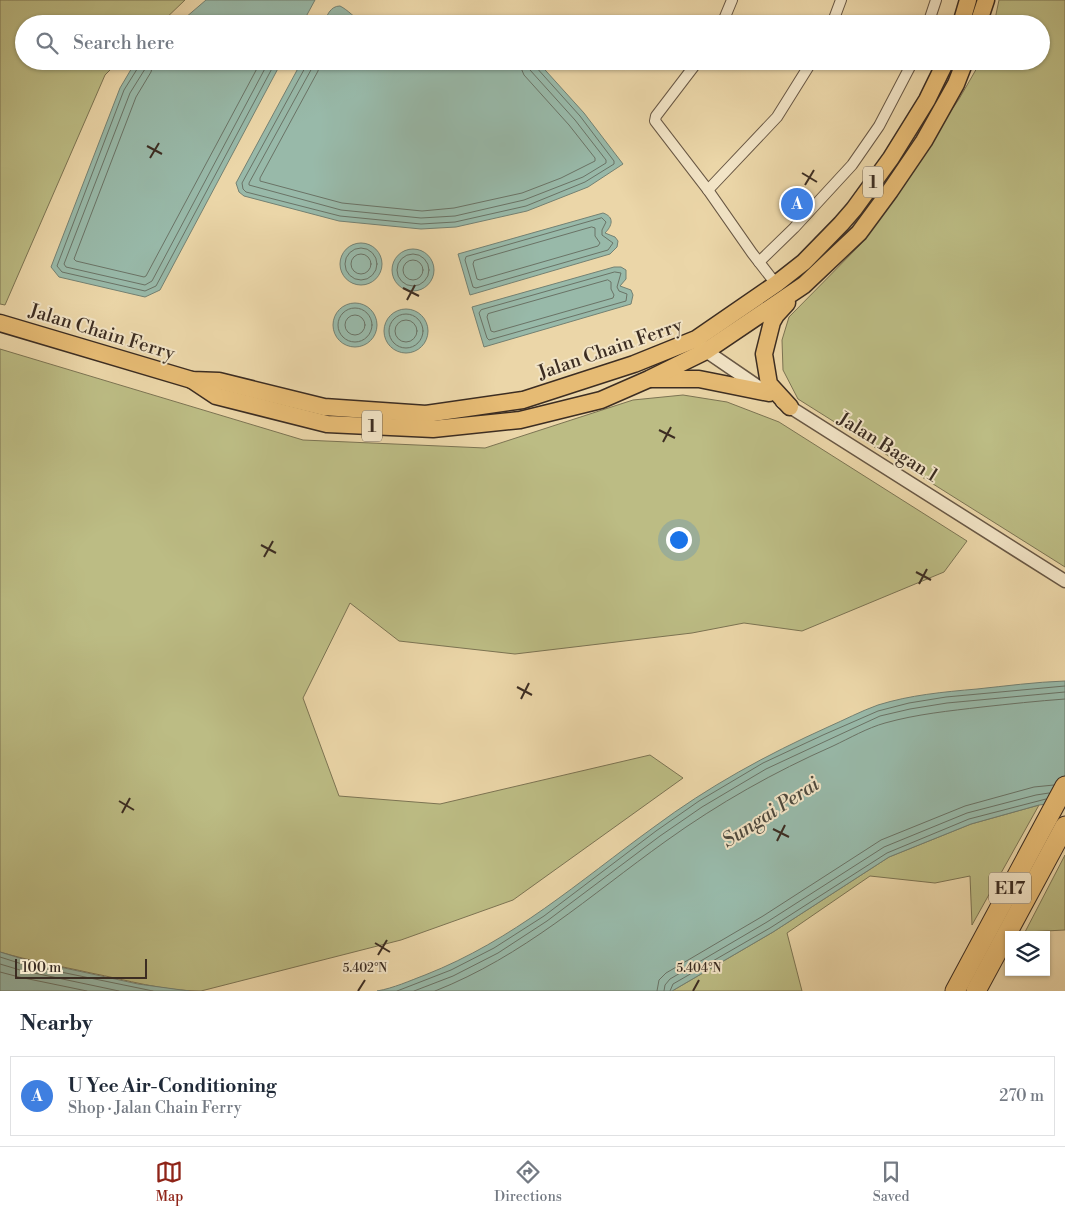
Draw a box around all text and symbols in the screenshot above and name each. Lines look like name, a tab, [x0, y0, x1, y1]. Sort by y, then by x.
search box	[15, 15, 1050, 70]
icon: search	[33, 29, 61, 57]
text: Search here	[73, 31, 174, 55]
road number: 1	[863, 166, 883, 198]
pin: A	[781, 185, 813, 223]
street label: Jalan Chain Ferry	[25, 298, 179, 366]
street label: Jalan Chain Ferry	[534, 313, 686, 385]
street label: Jalan Bagan 1	[832, 406, 943, 487]
road number: 1	[362, 411, 382, 442]
your location	[666, 527, 692, 553]
water label: Sungai Perai	[718, 772, 825, 854]
road number: E17	[989, 872, 1031, 904]
map controls	[1005, 931, 1050, 976]
button: layers	[1005, 931, 1050, 976]
scale bar	[15, 956, 148, 979]
text: 100 m	[22, 959, 61, 977]
text: 5.402°N	[343, 961, 387, 976]
text: 5.404°N	[677, 961, 721, 976]
text: Nearby	[20, 1011, 93, 1037]
text: U Yee Air-Conditioning	[68, 1074, 277, 1098]
text: A	[31, 1086, 43, 1106]
text: 270 m	[999, 1086, 1044, 1106]
text: Shop · Jalan Chain Ferry	[68, 1098, 242, 1118]
tab: Map	[155, 1158, 183, 1206]
tab: Directions	[494, 1158, 562, 1206]
tab: Saved	[873, 1158, 910, 1206]

